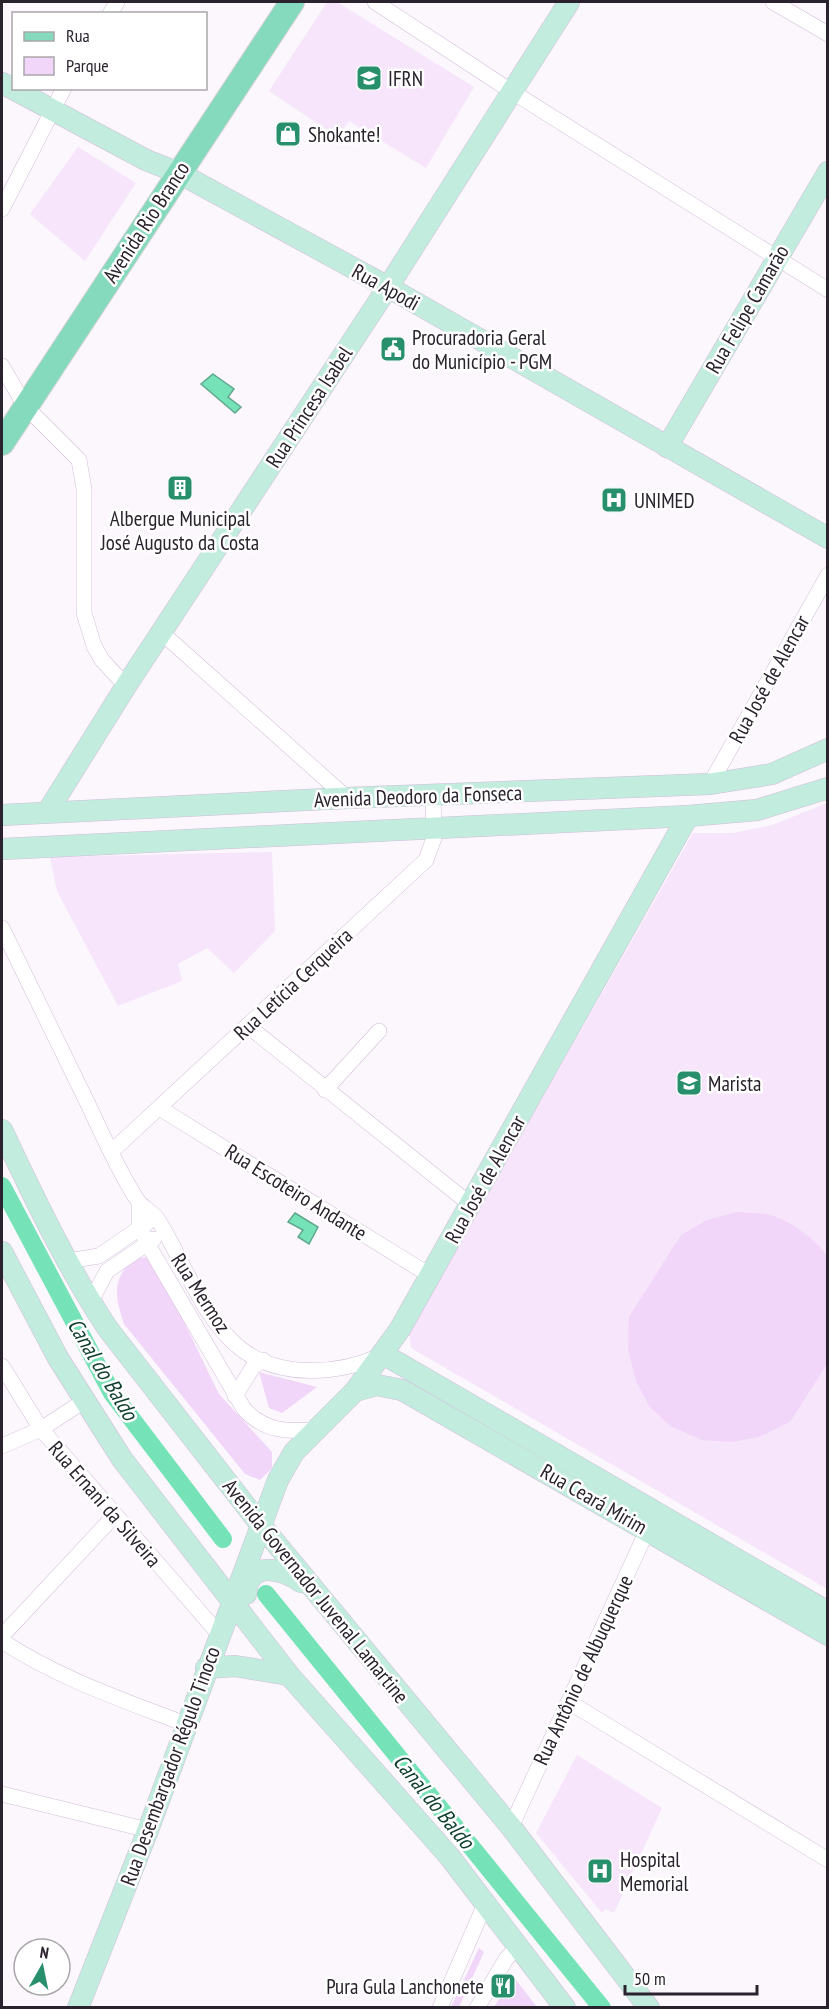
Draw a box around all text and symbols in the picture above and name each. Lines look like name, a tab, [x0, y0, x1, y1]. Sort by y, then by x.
legend	[12, 12, 207, 90]
text: Rua	[66, 24, 90, 47]
text: Parque	[66, 54, 109, 77]
school or university icon: IFRN	[354, 63, 384, 93]
place label: IFRN	[388, 65, 423, 92]
shop icon: Shokante!	[273, 119, 303, 149]
place label: Shokante!	[308, 121, 381, 148]
street label: Avenida Rio Branco	[97, 156, 195, 288]
street label: Rua Felipe Camarão	[699, 240, 795, 378]
street label: Rua Apodi	[347, 257, 425, 317]
place label: Procuradoria Geral do Município - PGM	[412, 324, 552, 375]
public building icon: Procuradoria Geral do Município - PGM	[378, 334, 408, 364]
street label: Rua Princesa Isabel	[260, 341, 358, 473]
building icon: Albergue Municipal José Augusto da Costa	[165, 473, 195, 503]
hospital icon: UNIMED	[599, 485, 629, 515]
place label: UNIMED	[634, 487, 695, 514]
place label: Albergue Municipal José Augusto da Costa	[100, 505, 259, 556]
street label: Rua José de Alencar	[723, 610, 815, 748]
street label: Avenida Deodoro da Fonseca	[313, 779, 523, 813]
street label: Rua Letícia Cerqueira	[228, 922, 358, 1046]
school or university icon: Marista	[674, 1068, 704, 1098]
place label: Marista	[708, 1070, 761, 1097]
street label: Rua José de Alencar	[439, 1110, 531, 1248]
street label: Rua Escoteiro Andante	[220, 1138, 372, 1246]
street label: Rua Mermoz	[165, 1248, 237, 1338]
water label: Canal do Baldo	[62, 1313, 145, 1426]
street label: Rua Ernani da Silveira	[43, 1435, 167, 1573]
street label: Rua Ceará Mirim	[536, 1458, 652, 1540]
street label: Avenida Governador Juvenal Lamartine	[217, 1473, 415, 1709]
street label: Rua Antônio de Albuquerque	[527, 1571, 639, 1769]
street label: Rua Desembargador Régulo Tinoco	[114, 1643, 226, 1889]
water label: Canal do Baldo	[387, 1748, 482, 1855]
place label: Hospital Memorial	[620, 1846, 689, 1897]
hospital icon: Hospital Memorial	[585, 1856, 615, 1886]
north arrow	[12, 1937, 72, 1997]
text: N	[39, 1942, 50, 1963]
scale bar	[625, 1958, 757, 1996]
text: 50 m	[634, 1967, 666, 1990]
restaurant icon: Pura Gula Lanchonete	[488, 1971, 518, 2001]
place label: Pura Gula Lanchonete	[326, 1973, 484, 2000]

